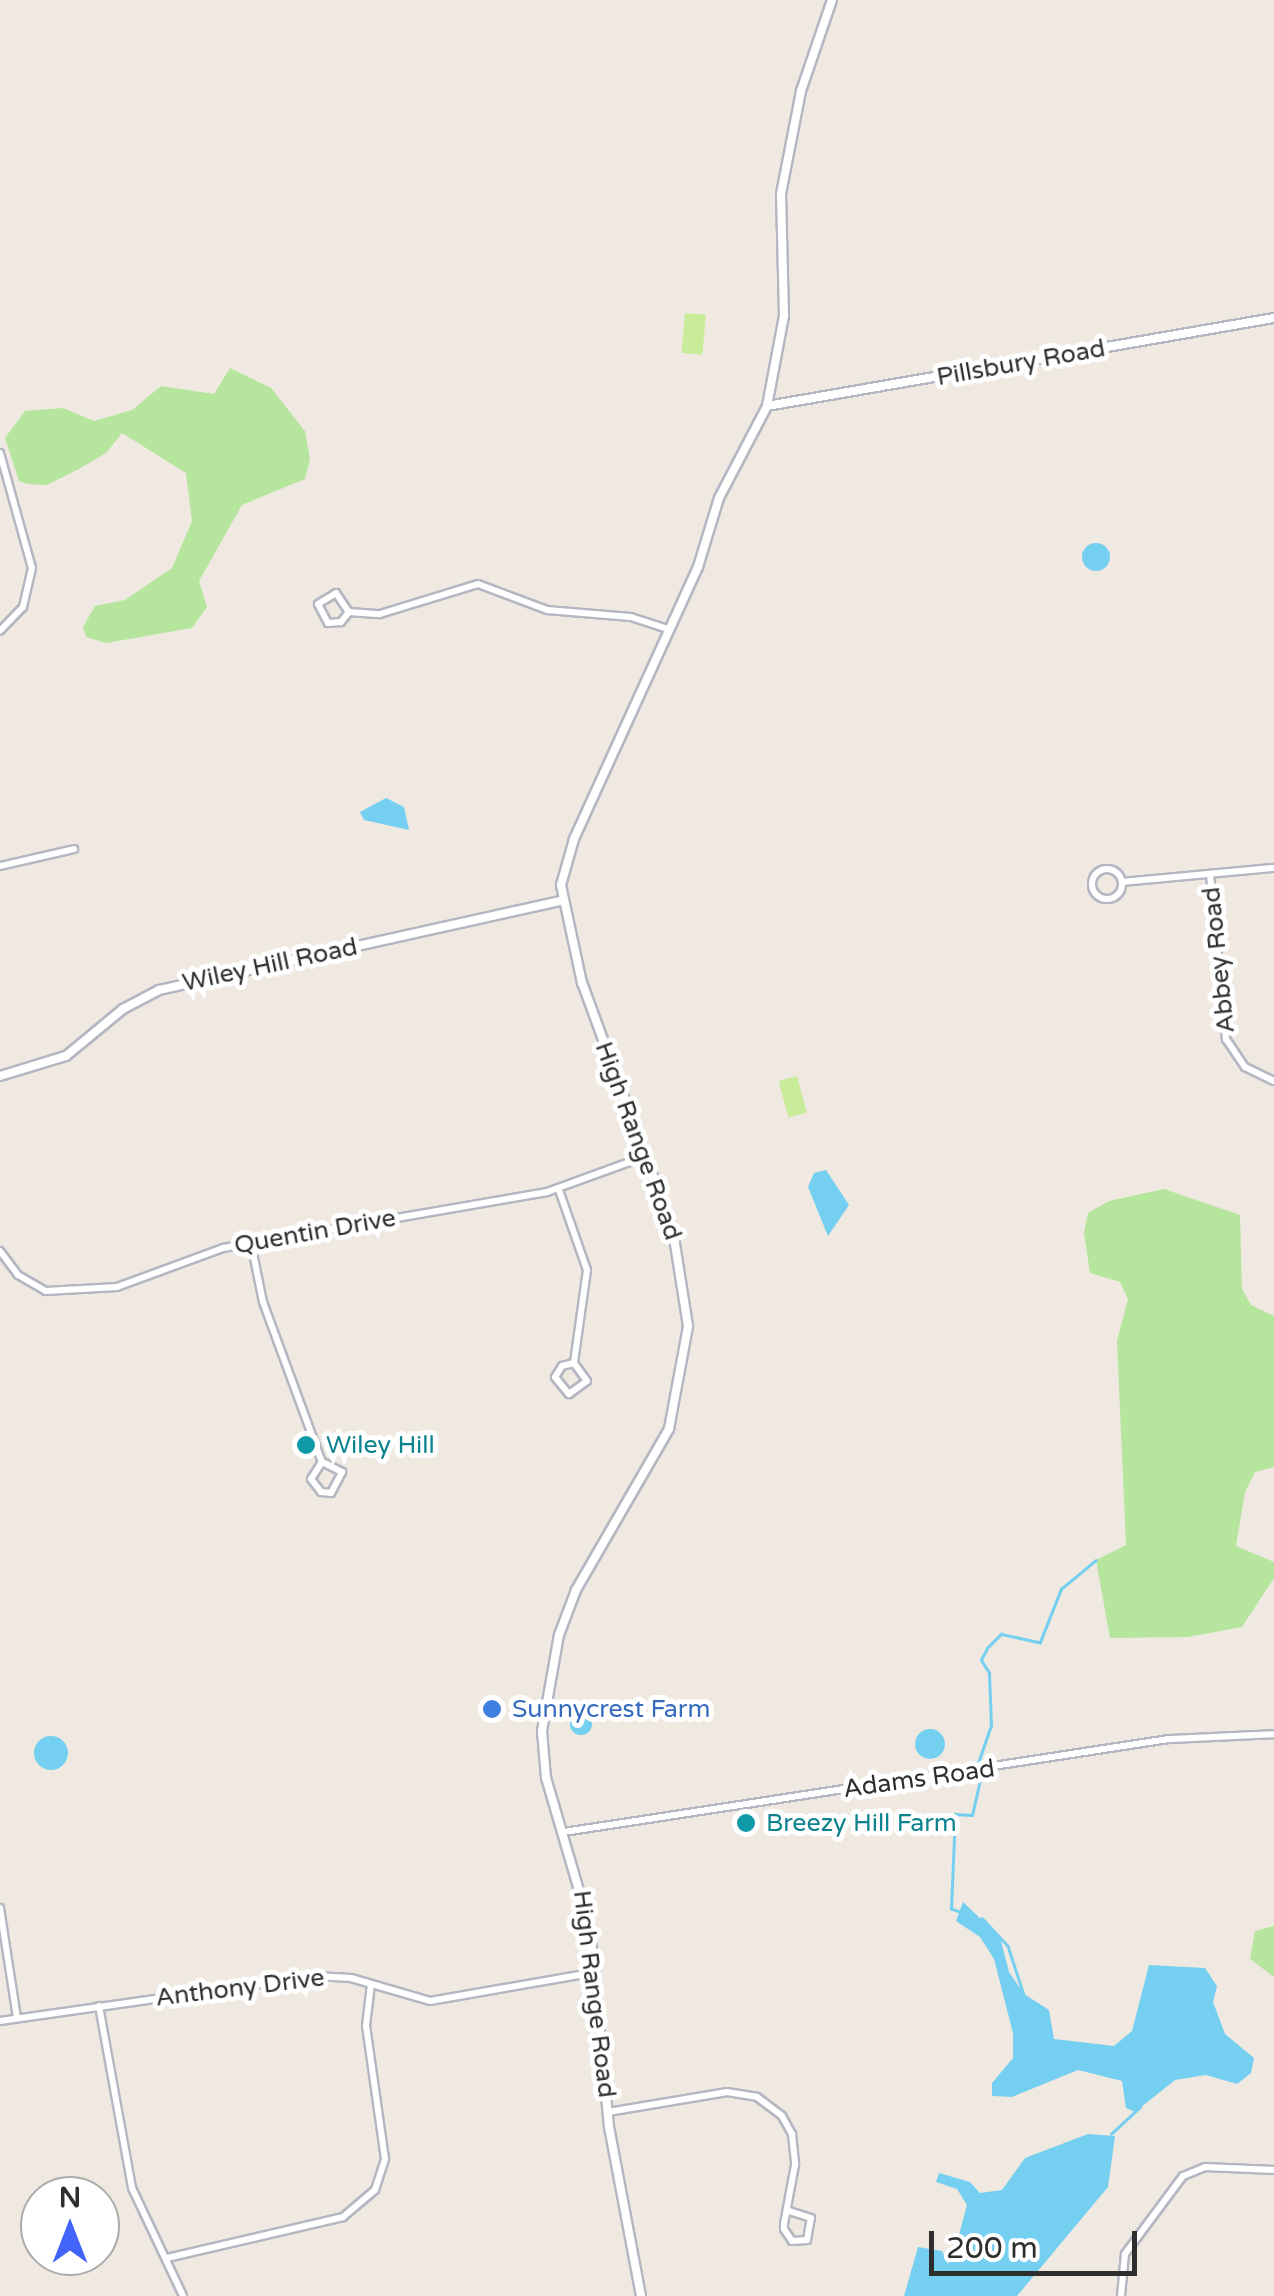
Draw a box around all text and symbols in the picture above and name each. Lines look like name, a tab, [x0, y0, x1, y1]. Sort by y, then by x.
street label: Pillsbury Road	[934, 333, 1108, 393]
street label: Abbey Road	[1196, 885, 1242, 1035]
street label: Wiley Hill Road	[180, 932, 360, 998]
street label: High Range Road	[588, 1038, 688, 1244]
street label: Quentin Drive	[232, 1203, 398, 1261]
place label: Wiley Hill	[326, 1430, 435, 1460]
marker: Wiley Hill	[295, 1434, 317, 1456]
place label: Sunnycrest Farm	[512, 1694, 710, 1724]
marker: Sunnycrest Farm	[481, 1698, 503, 1720]
street label: Adams Road	[841, 1754, 997, 1804]
place label: Breezy Hill Farm	[766, 1808, 957, 1838]
marker: Breezy Hill Farm	[735, 1812, 757, 1834]
street label: High Range Road	[566, 1889, 622, 2099]
street label: Anthony Drive	[154, 1963, 326, 2013]
north arrow	[20, 2176, 120, 2276]
text: N	[59, 2181, 81, 2215]
scale bar	[934, 2211, 1142, 2273]
text: 200 m	[946, 2230, 1038, 2267]

